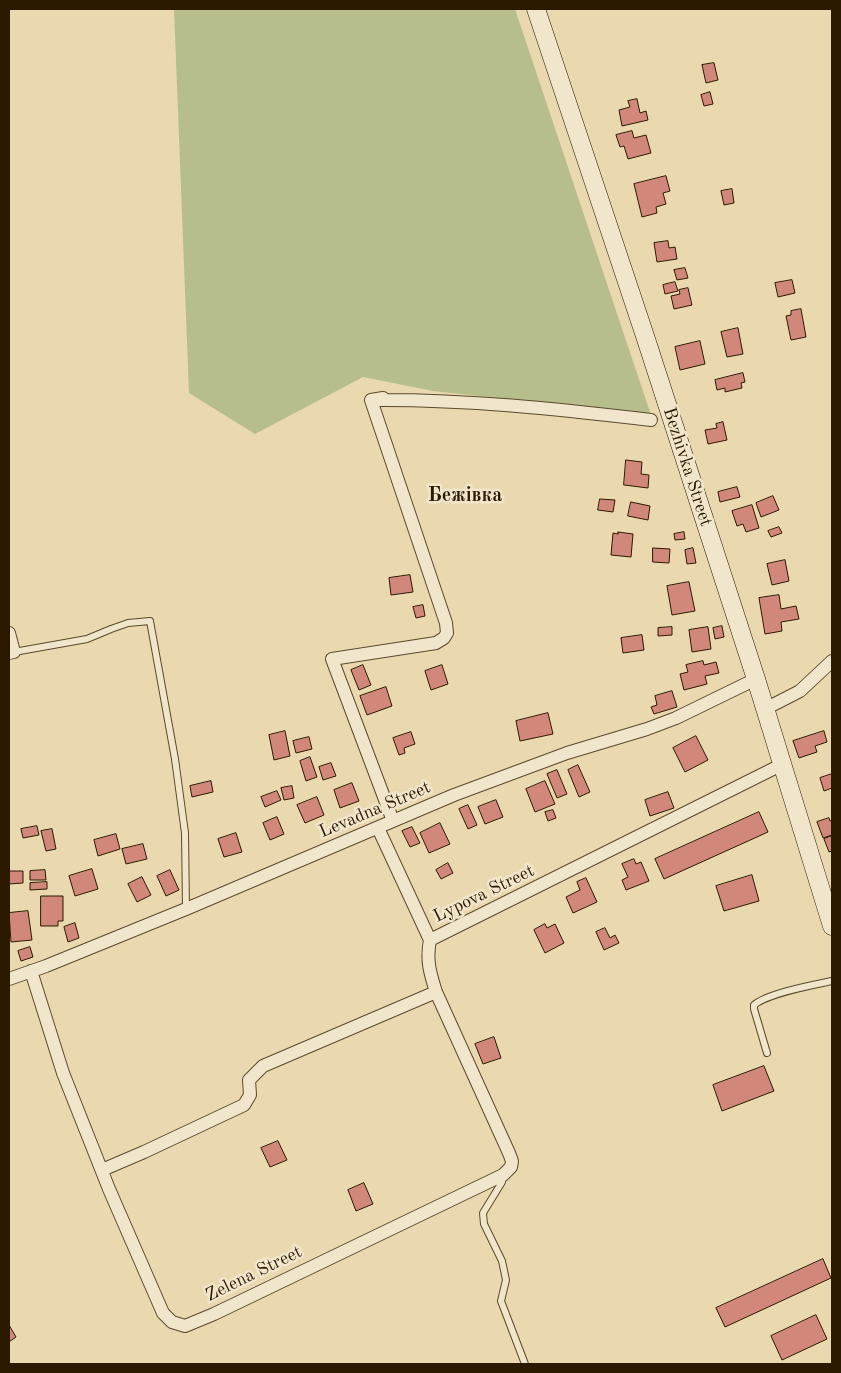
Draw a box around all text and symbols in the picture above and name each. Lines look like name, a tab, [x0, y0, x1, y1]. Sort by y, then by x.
street label: Bezhivka Street	[658, 405, 716, 529]
district label: Бежівка	[428, 484, 502, 508]
street label: Levadna Street	[316, 777, 434, 843]
street label: Lypova Street	[430, 860, 538, 928]
street label: Zelena Street	[202, 1241, 306, 1307]

